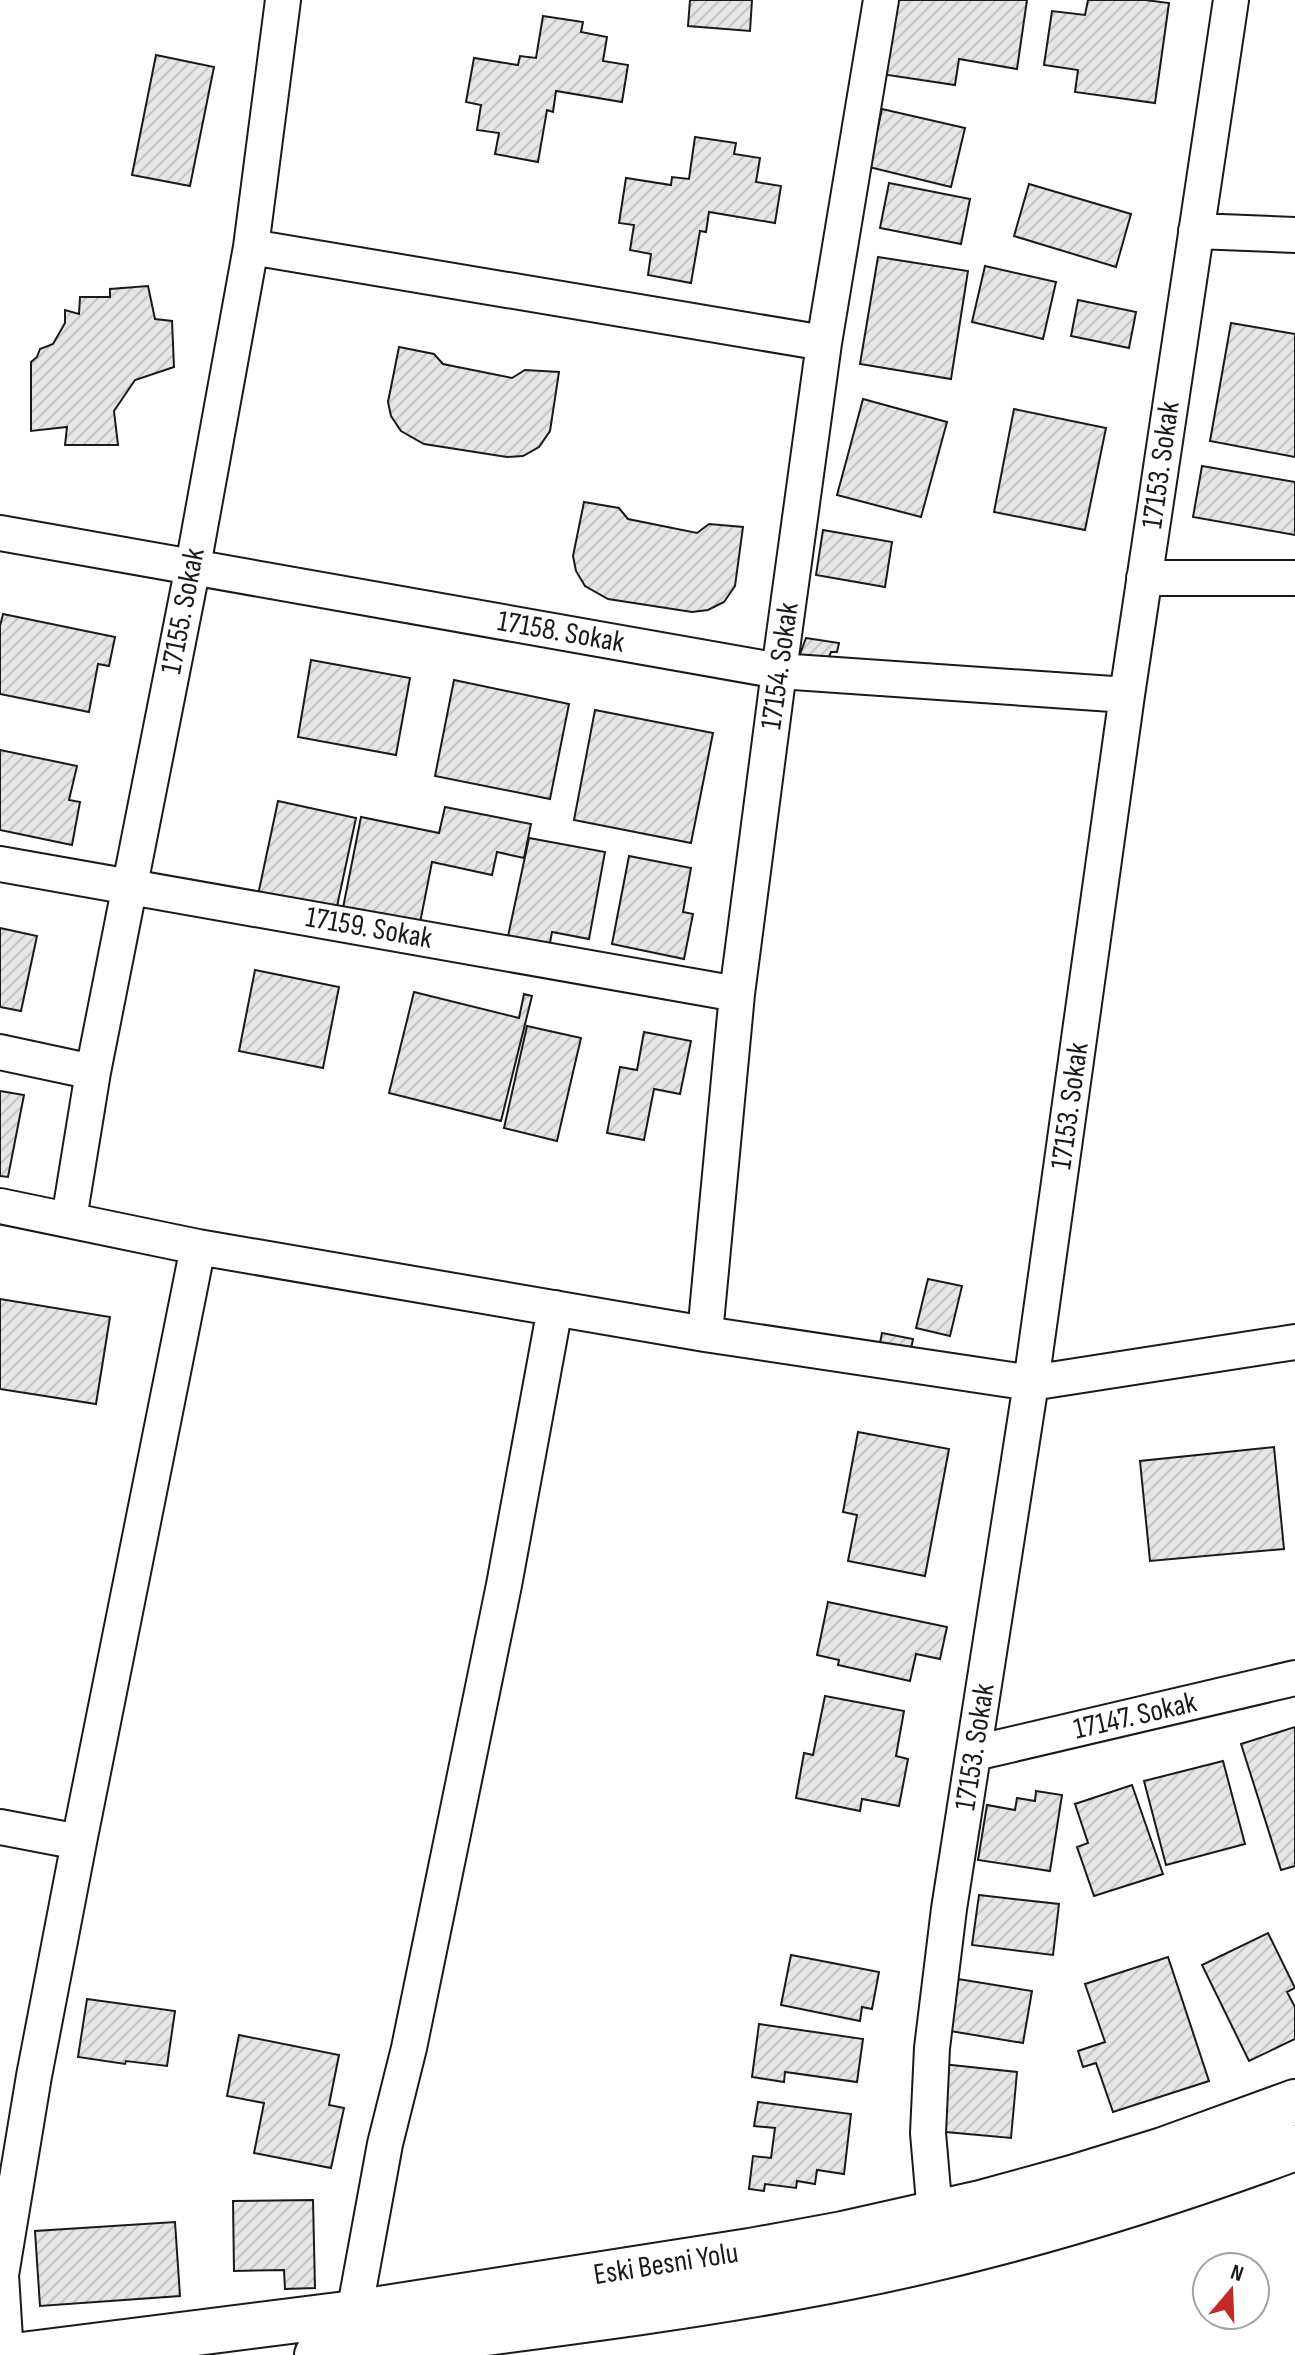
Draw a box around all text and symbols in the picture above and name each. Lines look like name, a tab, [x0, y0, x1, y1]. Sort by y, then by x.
street label: 17153. Sokak	[1134, 399, 1188, 531]
street label: 17155. Sokak	[153, 545, 213, 677]
street label: 17154. Sokak	[753, 600, 807, 732]
street label: 17158. Sokak	[495, 603, 628, 661]
street label: 17159. Sokak	[303, 899, 436, 957]
street label: 17153. Sokak	[1043, 1040, 1097, 1172]
street label: 17153. Sokak	[947, 1681, 1003, 1813]
street label: 17147. Sokak	[1070, 1684, 1200, 1748]
street label: Eski Besni Yolu	[591, 2235, 741, 2293]
north arrow	[1191, 2251, 1271, 2331]
text: N	[1227, 2259, 1247, 2288]

